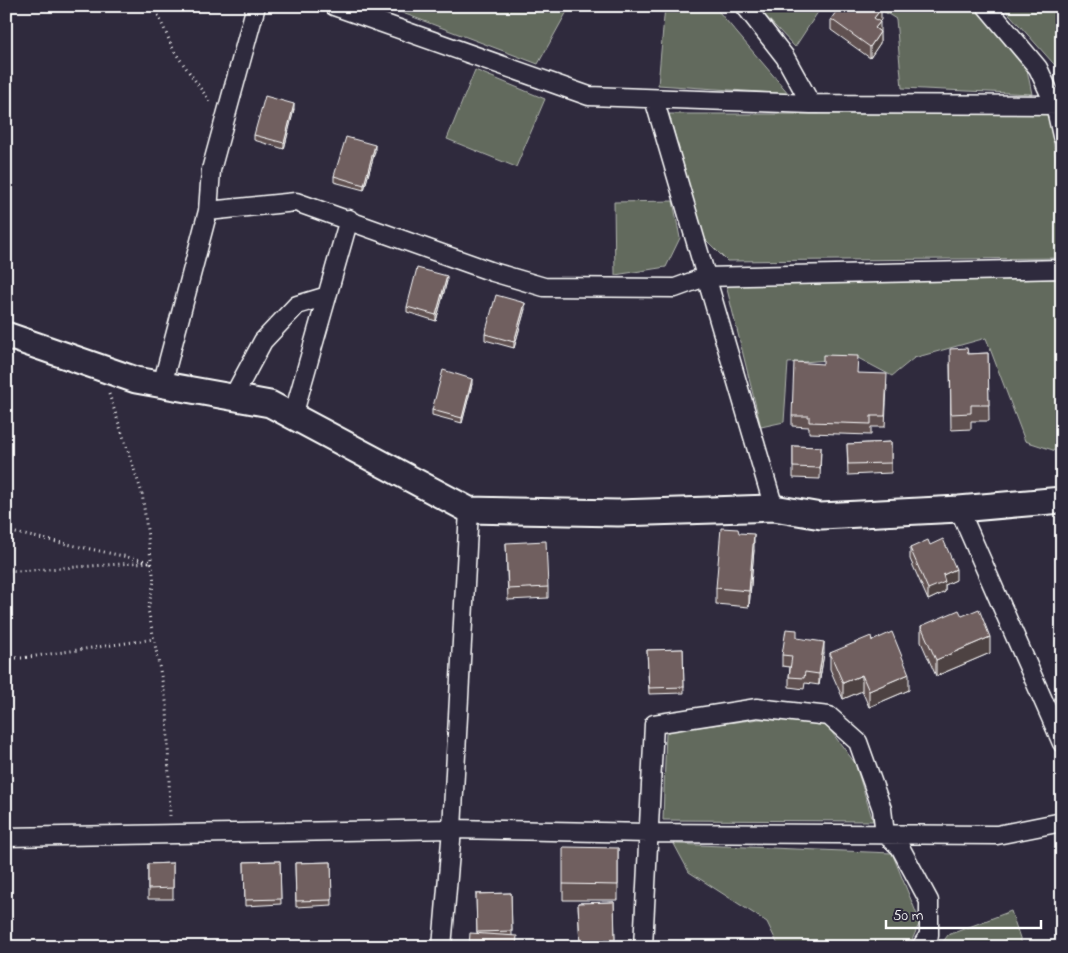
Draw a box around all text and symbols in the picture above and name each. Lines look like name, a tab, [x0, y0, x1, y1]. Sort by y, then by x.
scale bar	[886, 898, 1040, 930]
text: 50 m	[893, 905, 924, 927]

